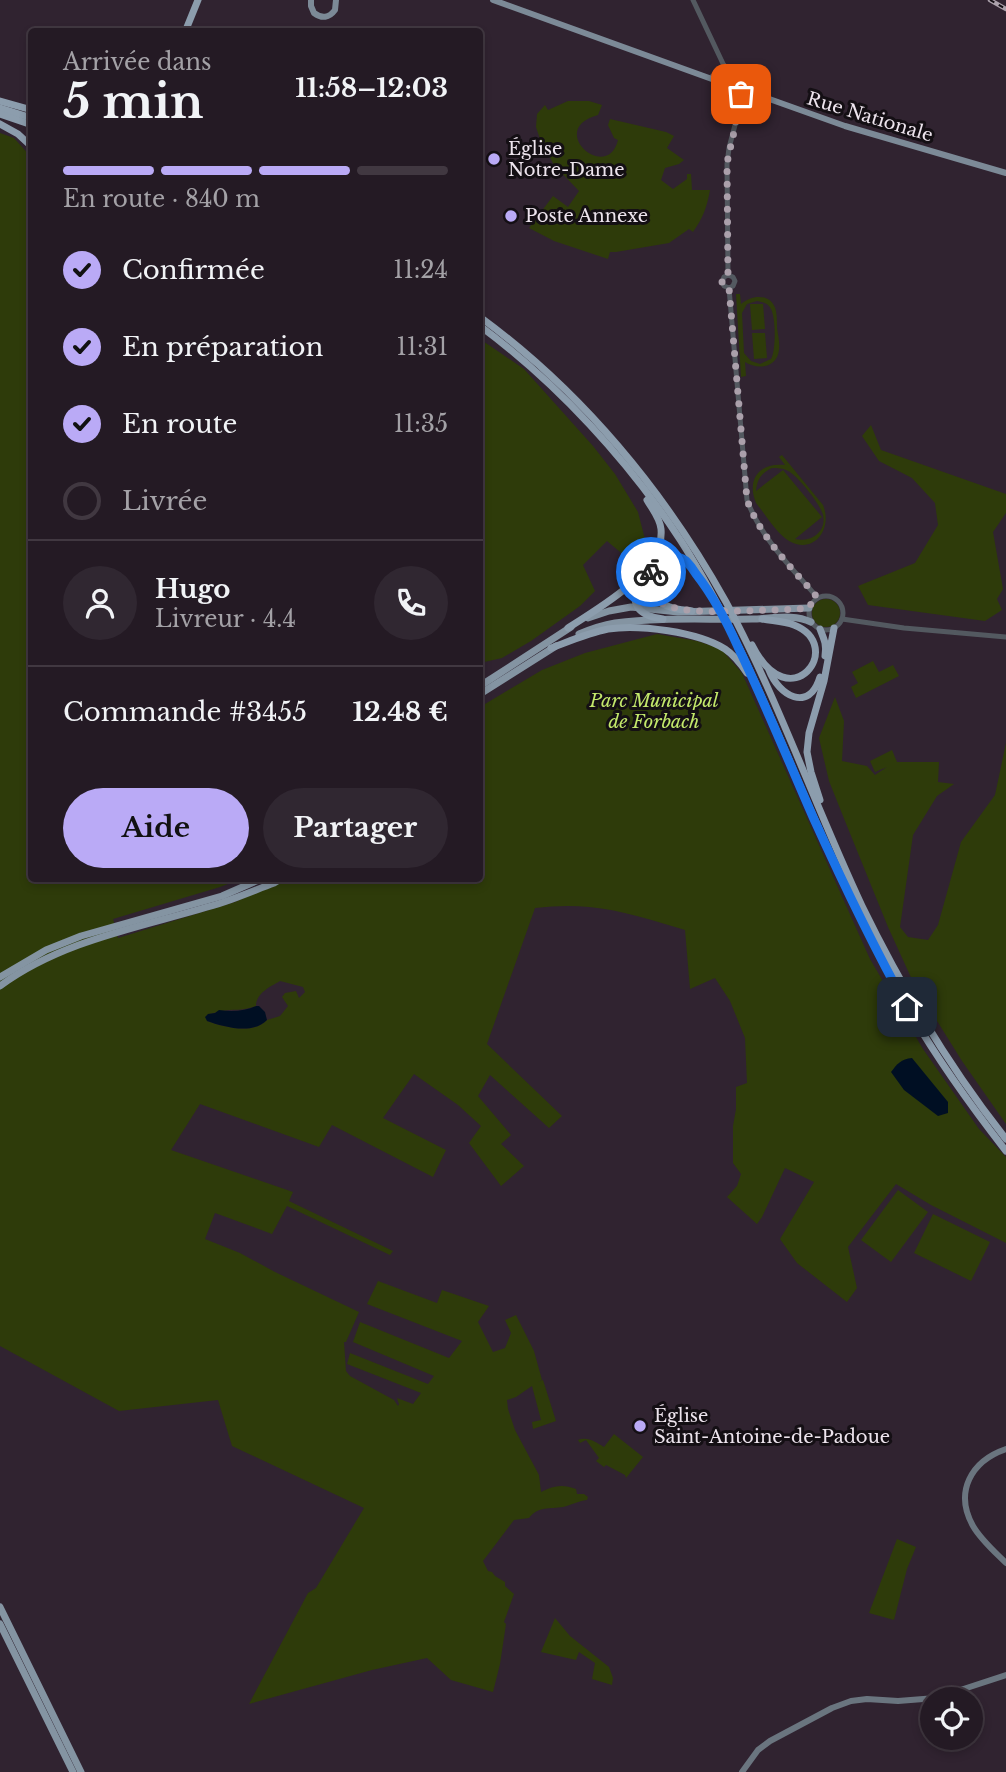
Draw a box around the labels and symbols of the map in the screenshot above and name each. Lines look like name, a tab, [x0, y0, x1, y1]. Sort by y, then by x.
pin	[711, 64, 771, 124]
street label: Rue Nationale	[804, 87, 936, 147]
place label: Église Notre-Dame	[508, 137, 624, 181]
marker: Église Notre-Dame	[486, 151, 502, 167]
place label: Poste Annexe	[525, 205, 648, 227]
marker: Poste Annexe	[503, 208, 519, 224]
courier	[616, 537, 686, 607]
park label: Parc Municipal de Forbach	[589, 690, 719, 733]
pin	[877, 977, 937, 1037]
place label: Église Saint-Antoine-de-Padoue	[654, 1404, 890, 1448]
marker: Église Saint-Antoine-de-Padoue	[632, 1418, 648, 1434]

